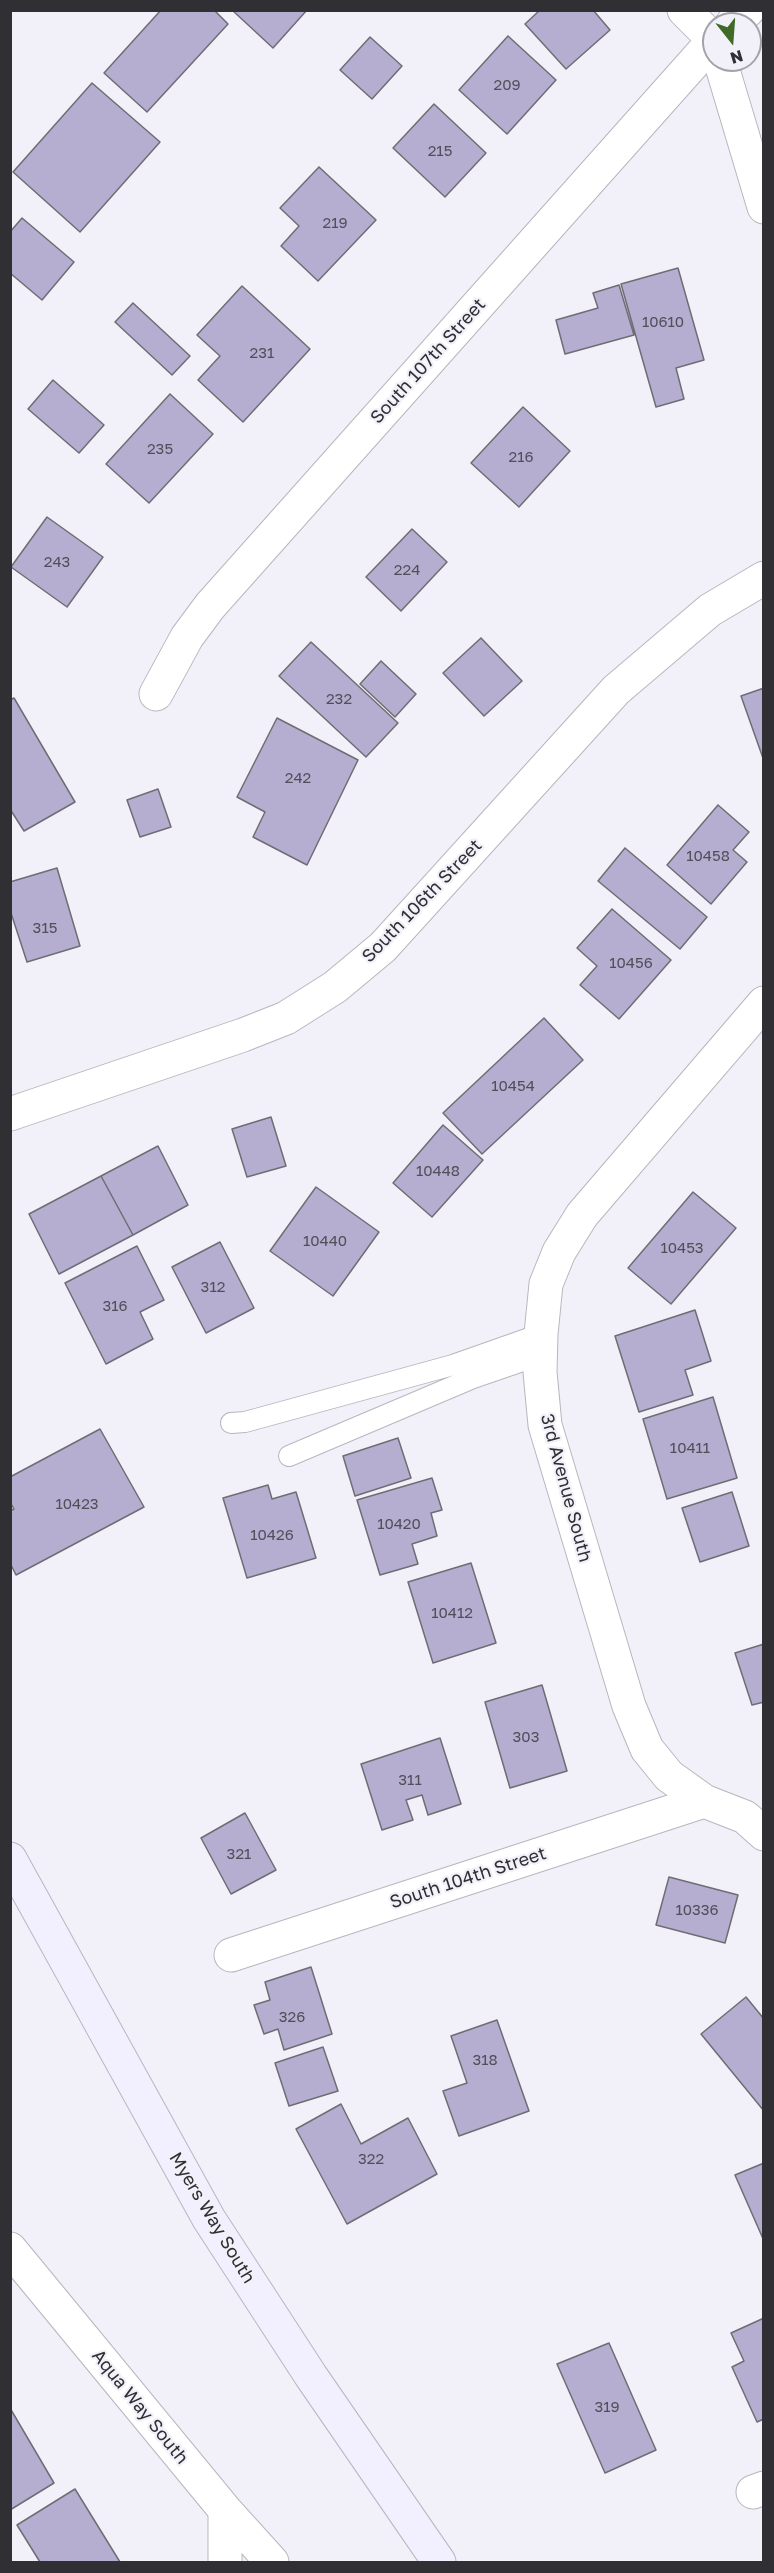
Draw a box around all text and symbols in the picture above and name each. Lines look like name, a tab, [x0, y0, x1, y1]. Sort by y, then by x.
north arrow	[702, 12, 762, 72]
text: N	[728, 46, 745, 69]
house number: 209	[493, 76, 521, 94]
house number: 215	[428, 142, 452, 160]
house number: 219	[322, 214, 348, 232]
street label: South 107th Street	[366, 294, 490, 428]
house number: 10610	[642, 313, 684, 331]
house number: 231	[250, 344, 274, 362]
house number: 235	[147, 440, 173, 458]
house number: 216	[508, 448, 534, 466]
house number: 243	[44, 553, 70, 571]
house number: 224	[394, 561, 420, 579]
house number: 232	[326, 690, 352, 708]
house number: 242	[285, 769, 311, 787]
street label: South 106th Street	[358, 835, 486, 967]
house number: 10458	[686, 847, 730, 865]
house number: 315	[33, 919, 57, 937]
house number: 10456	[609, 954, 653, 972]
house number: 10454	[491, 1077, 535, 1095]
house number: 10448	[416, 1162, 460, 1180]
house number: 10440	[303, 1232, 347, 1250]
house number: 10453	[660, 1239, 704, 1257]
house number: 312	[201, 1278, 225, 1296]
house number: 316	[102, 1297, 128, 1315]
street label: 3rd Avenue South	[536, 1412, 596, 1564]
house number: 10411	[670, 1439, 710, 1457]
house number: 10423	[55, 1495, 99, 1513]
house number: 10420	[377, 1515, 421, 1533]
house number: 10426	[250, 1526, 294, 1544]
house number: 10412	[431, 1604, 473, 1622]
house number: 303	[513, 1728, 539, 1746]
house number: 311	[398, 1771, 422, 1789]
street label: South 104th Street	[387, 1843, 549, 1913]
house number: 321	[227, 1845, 251, 1863]
house number: 10336	[675, 1901, 719, 1919]
house number: 326	[279, 2008, 305, 2026]
house number: 318	[472, 2051, 498, 2069]
street label: Myers Way South	[164, 2149, 260, 2287]
house number: 322	[358, 2150, 384, 2168]
street label: Aqua Way South	[87, 2345, 193, 2469]
house number: 319	[594, 2398, 620, 2416]

